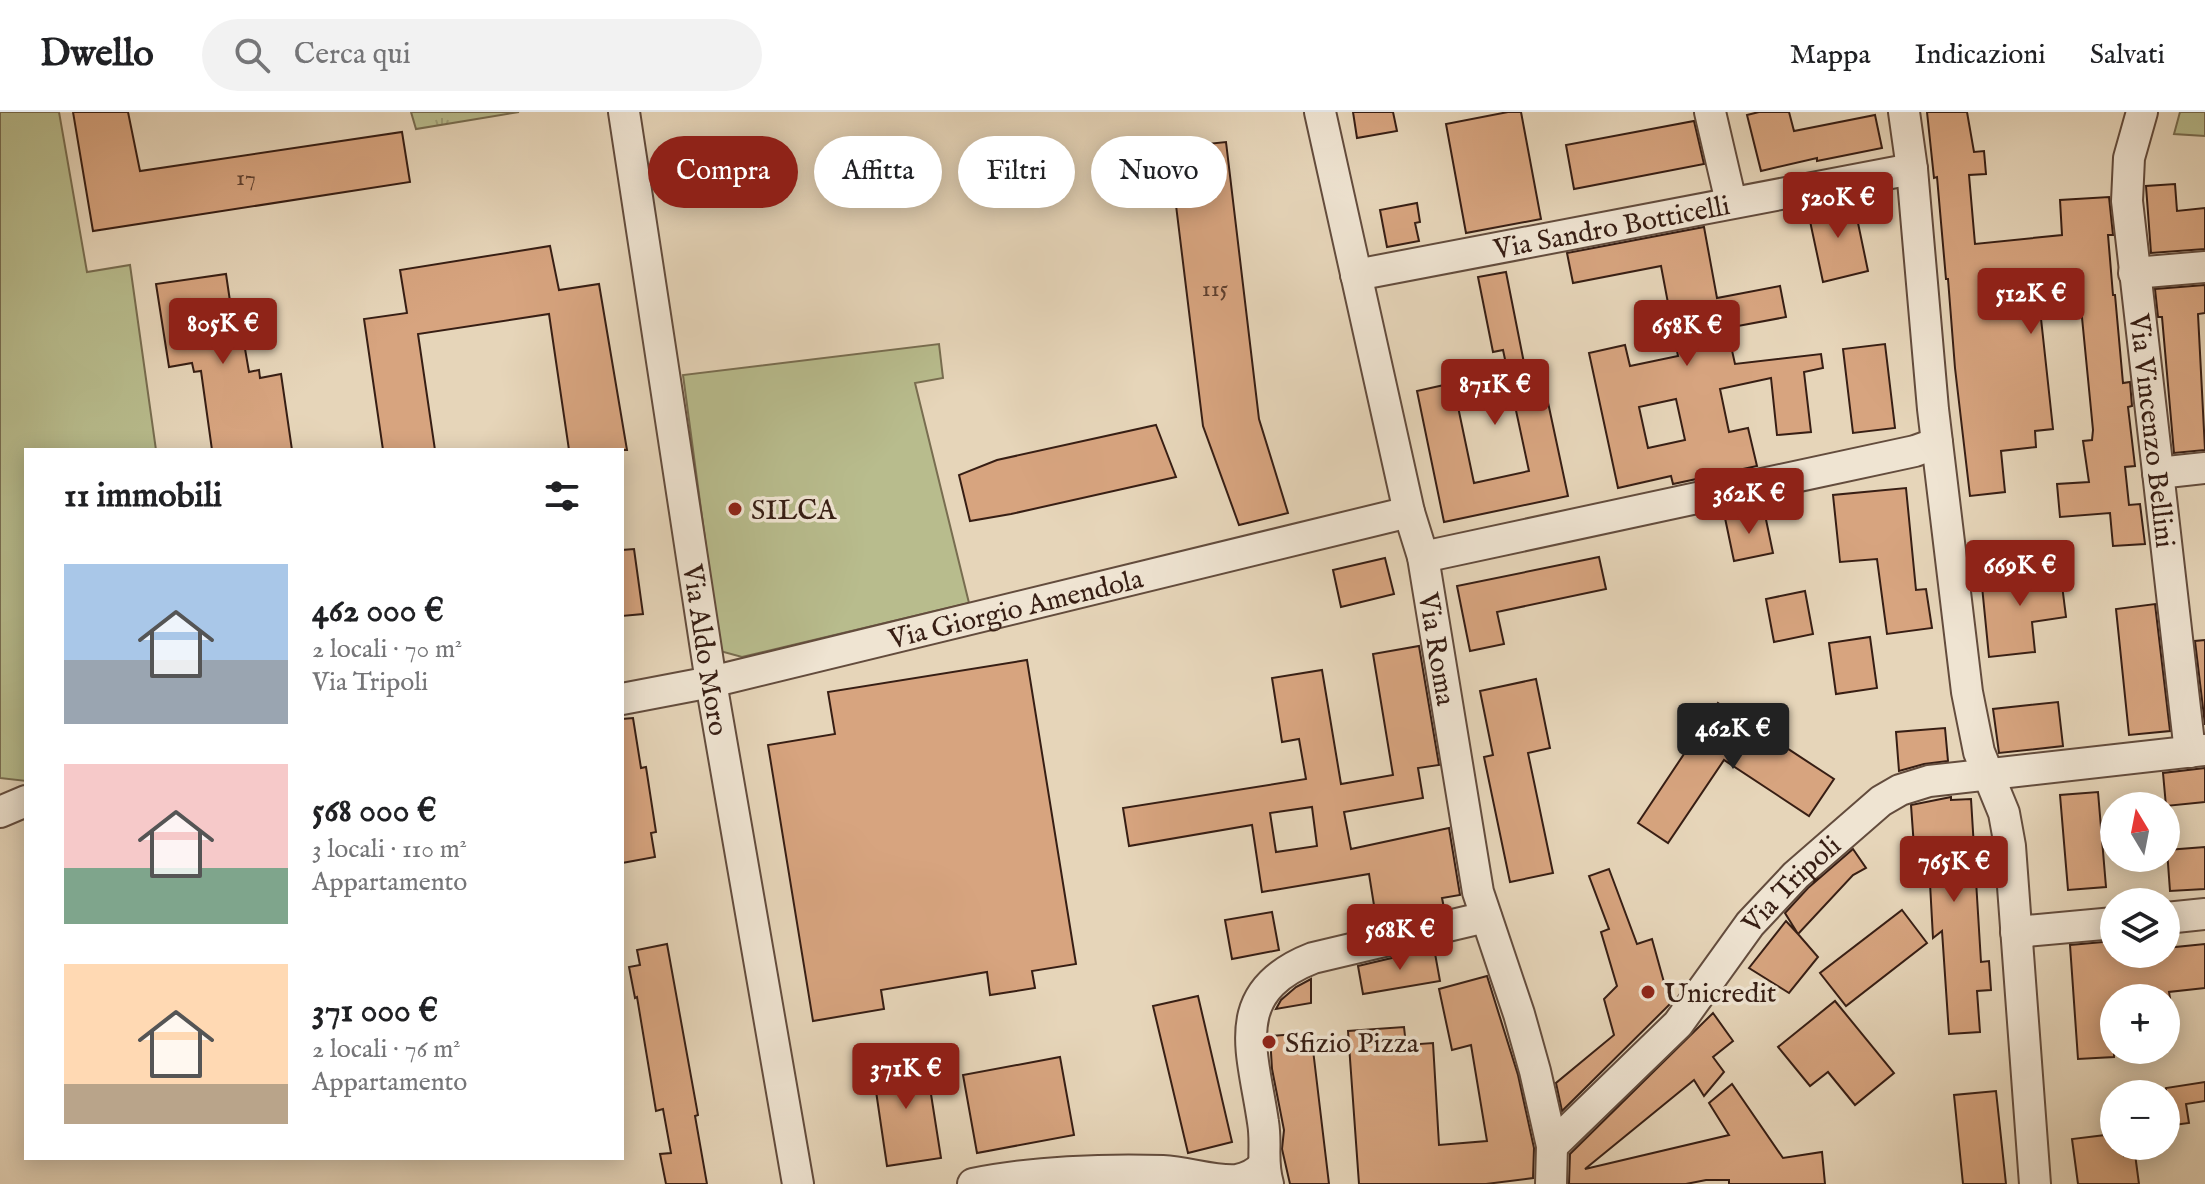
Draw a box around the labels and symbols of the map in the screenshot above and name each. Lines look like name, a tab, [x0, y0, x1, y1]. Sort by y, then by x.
house number: 17	[236, 163, 256, 194]
pin: 520K €	[1773, 172, 1903, 240]
street label: Via Sandro Botticelli	[1490, 189, 1733, 269]
pin: 512K €	[1966, 268, 2096, 336]
house number: 115	[1202, 274, 1229, 305]
pin: 805K €	[158, 298, 288, 366]
pin: 658K €	[1622, 300, 1752, 368]
street label: Via Vincenzo Bellini	[2120, 311, 2182, 550]
pin: 871K €	[1430, 359, 1560, 427]
pin: 362K €	[1684, 468, 1814, 536]
place label: SILCA	[751, 494, 837, 529]
marker: SILCA	[726, 500, 744, 518]
pin: 669K €	[1955, 540, 2085, 608]
street label: Via Aldo Moro	[673, 561, 735, 739]
street label: Via Giorgio Amendola	[884, 562, 1148, 658]
street label: Via Roma	[1409, 589, 1462, 709]
pin: 462K €	[1668, 703, 1798, 771]
north arrow	[2100, 792, 2180, 872]
street label: Via Tripoli	[1735, 829, 1849, 942]
pin: 765K €	[1889, 836, 2019, 904]
pin: 568K €	[1335, 904, 1465, 972]
place label: Unicredit	[1664, 977, 1777, 1012]
marker: Unicredit	[1639, 983, 1657, 1001]
place label: Sfizio Pizza	[1285, 1027, 1420, 1062]
marker: Sfizio Pizza	[1260, 1033, 1278, 1051]
pin: 371K €	[841, 1043, 971, 1111]

